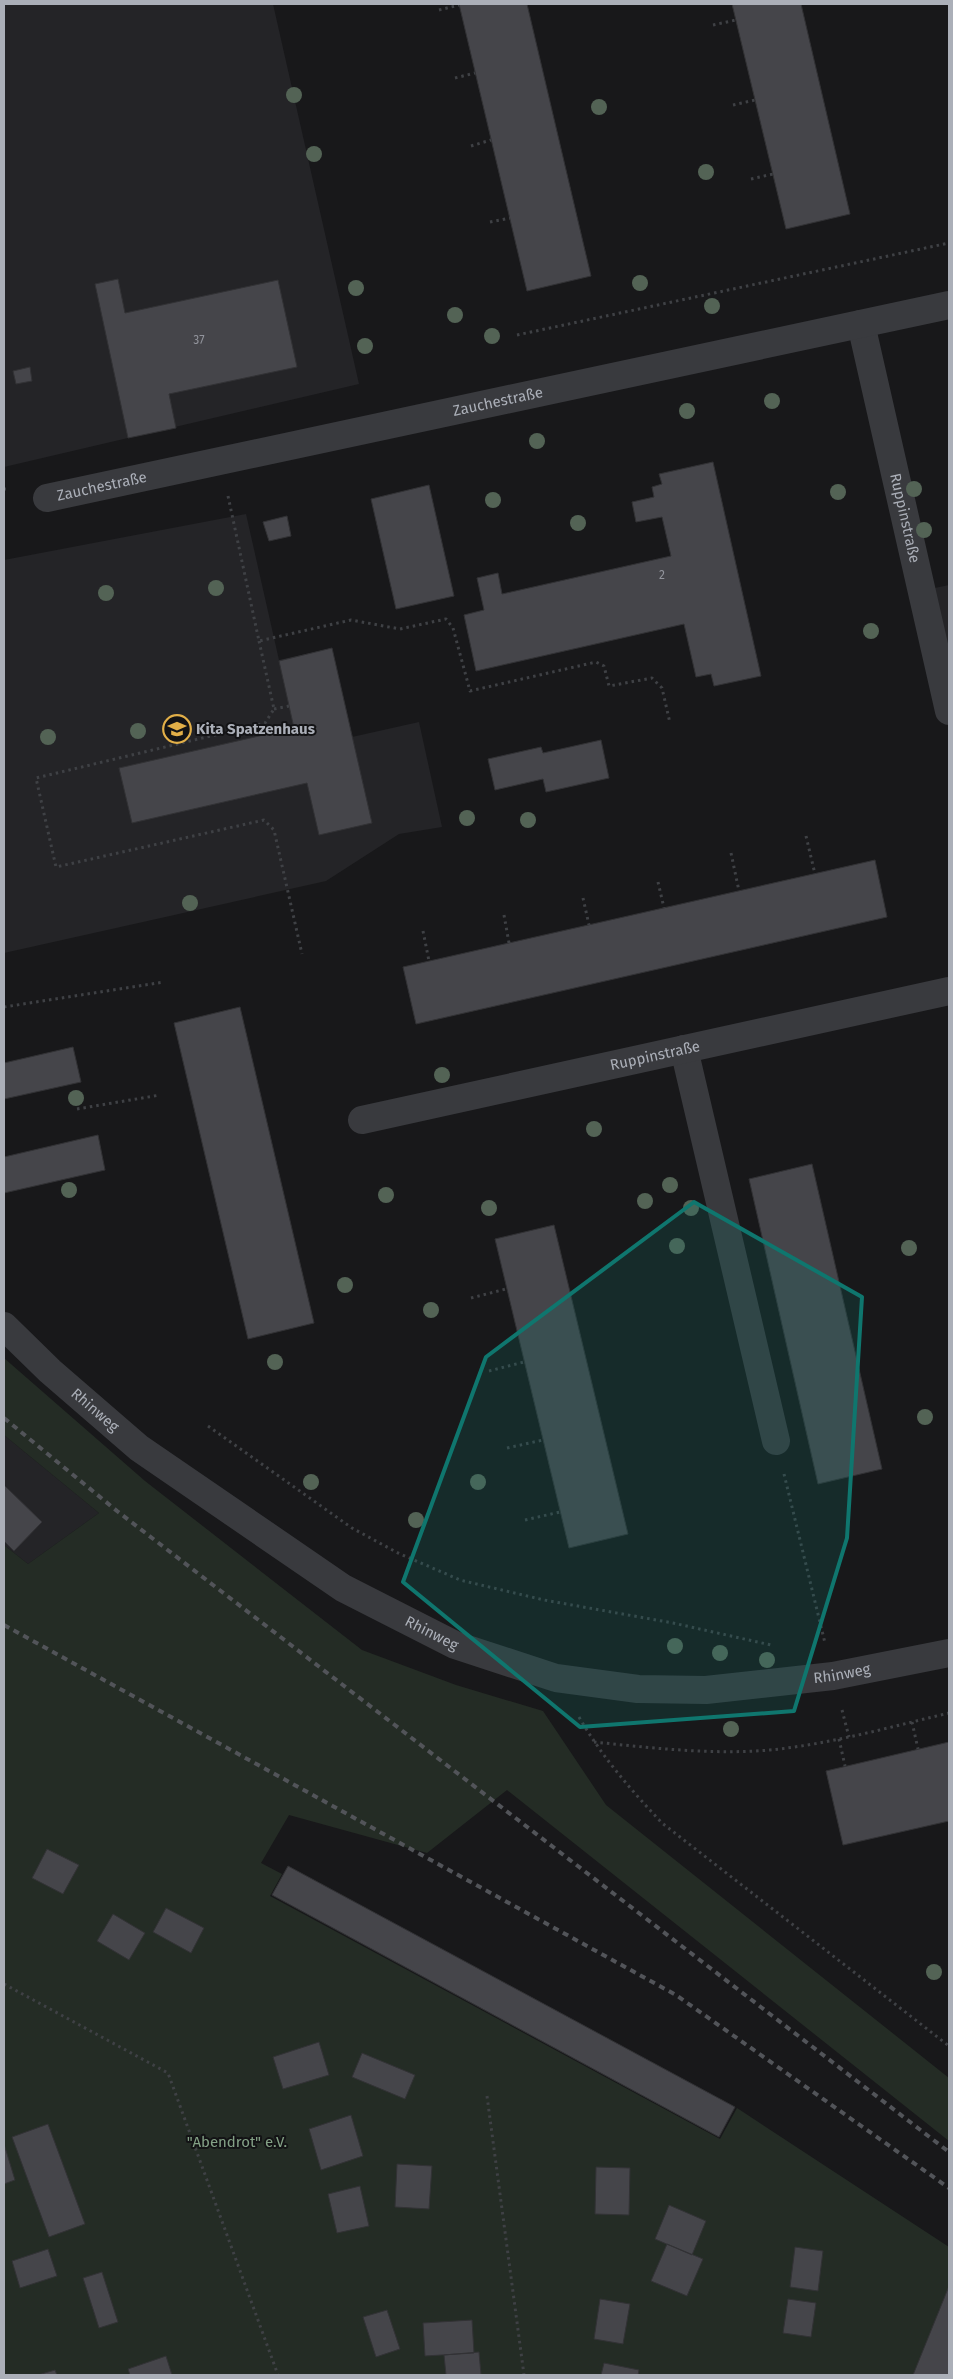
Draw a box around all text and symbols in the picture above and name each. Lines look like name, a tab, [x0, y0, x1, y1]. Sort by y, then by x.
house number: 37	[193, 333, 205, 347]
street label: Zauchestraße	[451, 383, 544, 420]
street label: Zauchestraße	[55, 468, 148, 505]
street label: Ruppinstraße	[886, 471, 924, 565]
house number: 2	[659, 568, 665, 582]
school or university icon: Kita Spatzenhaus	[162, 714, 192, 744]
place label: Kita Spatzenhaus	[196, 720, 315, 738]
street label: Ruppinstraße	[608, 1037, 702, 1074]
street label: Rhinweg	[67, 1384, 123, 1436]
street label: Rhinweg	[402, 1612, 462, 1654]
street label: Rhinweg	[812, 1660, 872, 1687]
park label: "Abendrot" e.V.	[187, 2133, 287, 2151]

